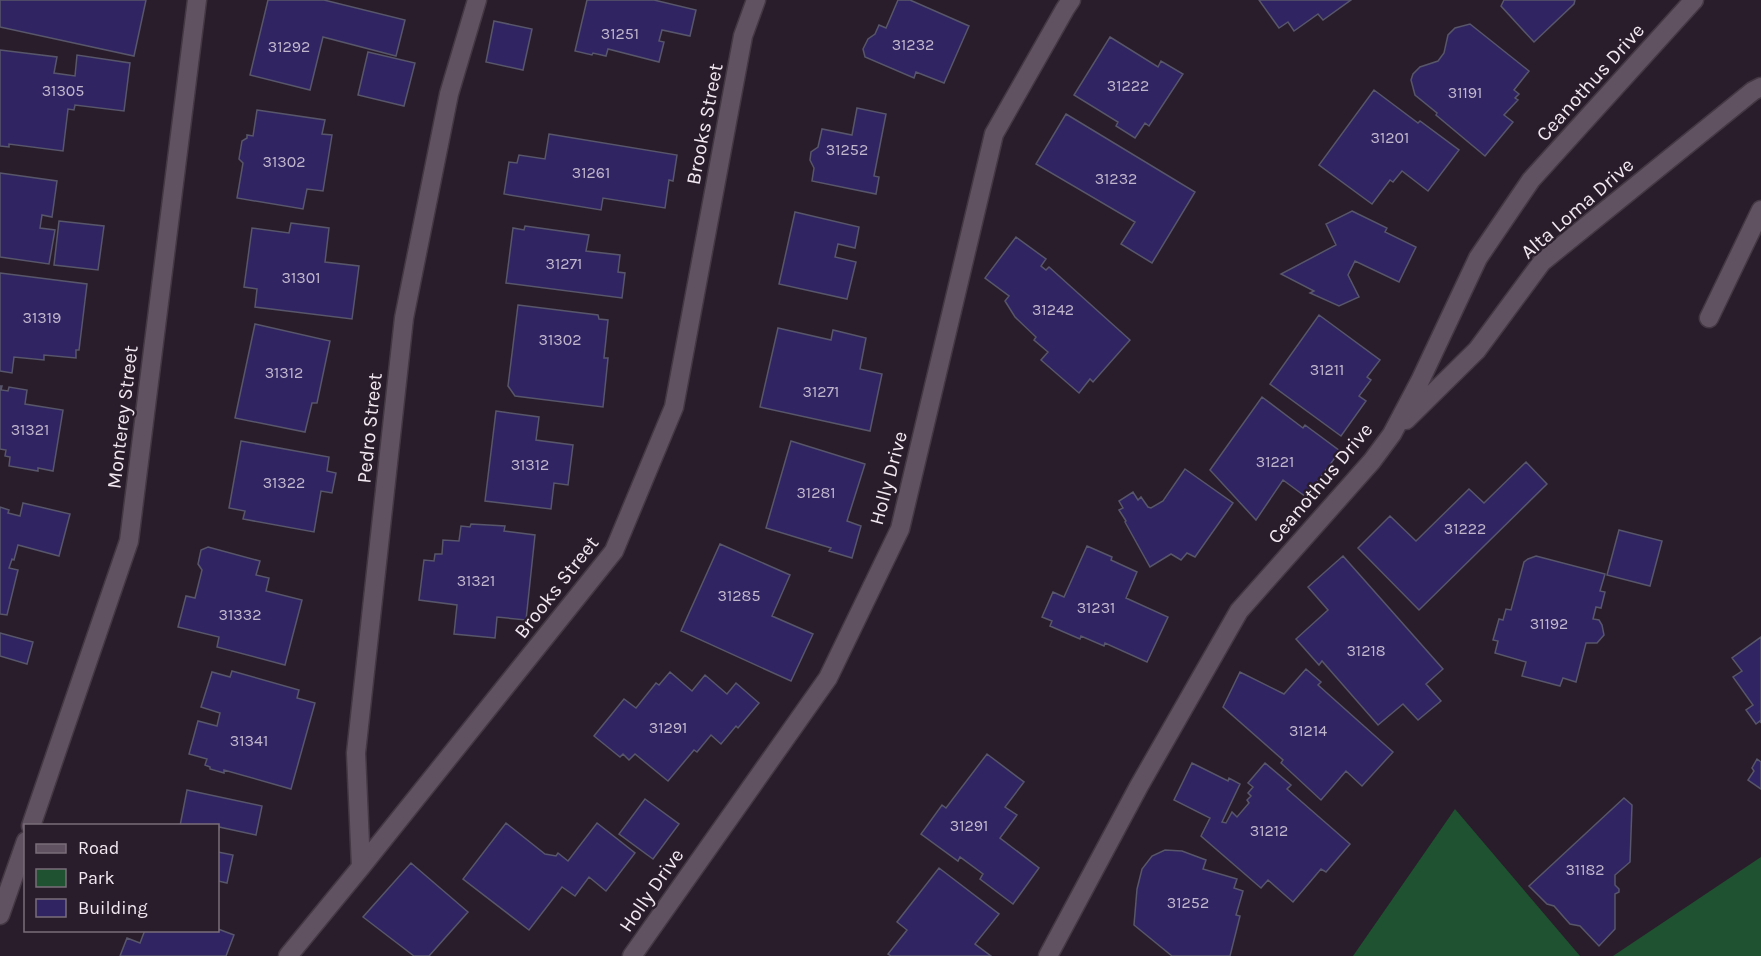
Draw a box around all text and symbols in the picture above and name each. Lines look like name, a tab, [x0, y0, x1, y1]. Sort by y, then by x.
street label: Ceanothus Drive	[1532, 19, 1649, 146]
house number: 31251	[601, 24, 639, 43]
house number: 31232	[892, 35, 934, 54]
house number: 31292	[268, 37, 310, 56]
street label: Brooks Street	[681, 61, 728, 187]
house number: 31222	[1107, 76, 1149, 95]
house number: 31305	[42, 81, 84, 100]
house number: 31191	[1448, 83, 1482, 102]
house number: 31201	[1371, 128, 1409, 147]
house number: 31252	[826, 140, 868, 159]
house number: 31302	[263, 152, 305, 171]
street label: Alta Loma Drive	[1516, 153, 1638, 264]
house number: 31261	[572, 163, 610, 182]
house number: 31232	[1095, 169, 1137, 188]
house number: 31271	[546, 254, 582, 273]
house number: 31301	[282, 268, 320, 287]
house number: 31242	[1032, 300, 1074, 319]
house number: 31319	[23, 308, 61, 327]
house number: 31302	[539, 330, 581, 349]
street label: Monterey Street	[102, 344, 143, 490]
house number: 31211	[1310, 360, 1344, 379]
house number: 31312	[265, 363, 303, 382]
street label: Pedro Street	[352, 371, 387, 484]
house number: 31271	[803, 382, 839, 401]
street label: Ceanothus Drive	[1263, 418, 1377, 548]
house number: 31321	[11, 420, 49, 439]
street label: Holly Drive	[865, 429, 912, 528]
house number: 31221	[1256, 452, 1294, 471]
house number: 31312	[511, 455, 549, 474]
house number: 31322	[263, 473, 305, 492]
house number: 31281	[796, 483, 836, 502]
house number: 31222	[1444, 519, 1486, 538]
street label: Brooks Street	[509, 531, 604, 643]
house number: 31321	[457, 571, 495, 590]
house number: 31285	[718, 586, 760, 605]
house number: 31231	[1077, 598, 1115, 617]
house number: 31332	[219, 605, 261, 624]
house number: 31192	[1530, 614, 1568, 633]
house number: 31218	[1346, 641, 1386, 660]
house number: 31291	[649, 718, 687, 737]
house number: 31214	[1289, 721, 1327, 740]
house number: 31341	[230, 731, 268, 750]
house number: 31291	[950, 816, 988, 835]
house number: 31212	[1250, 821, 1288, 840]
legend	[24, 824, 219, 932]
text: Road	[78, 837, 119, 859]
street label: Holly Drive	[614, 844, 688, 936]
house number: 31182	[1565, 860, 1605, 879]
text: Park	[78, 867, 115, 889]
house number: 31252	[1167, 893, 1209, 912]
text: Building	[78, 897, 148, 919]

